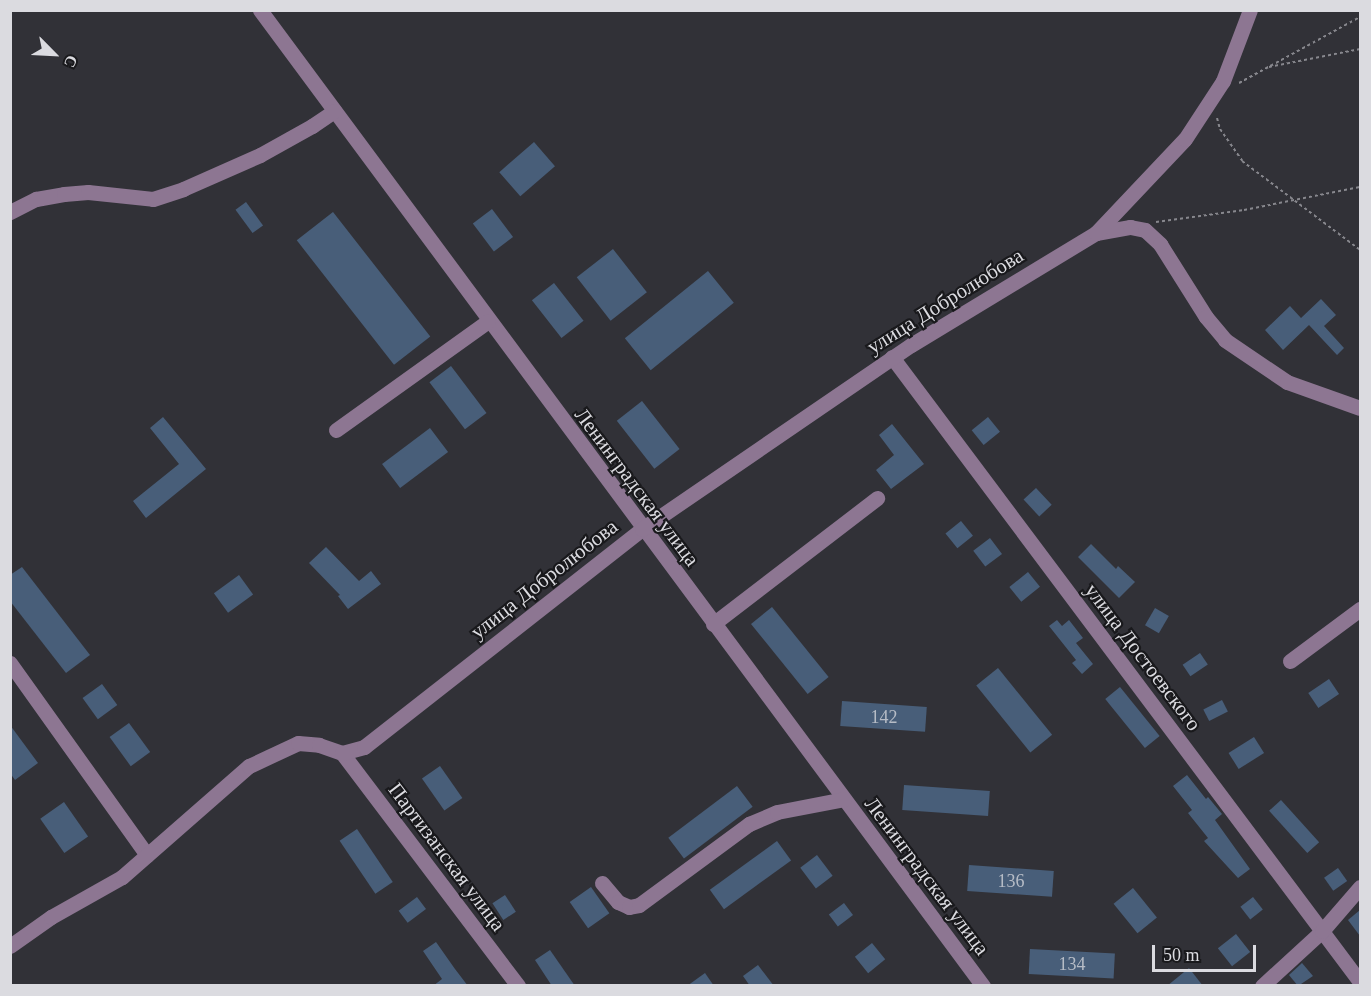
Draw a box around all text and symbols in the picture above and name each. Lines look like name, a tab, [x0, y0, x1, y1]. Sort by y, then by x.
north arrow	[24, 24, 84, 84]
text: С	[61, 53, 81, 70]
street label: улица Добролюбова	[862, 243, 1028, 359]
street label: Ленинградская улица	[569, 403, 705, 571]
street label: улица Добролюбова	[465, 514, 623, 644]
street label: улица Достоевского	[1079, 578, 1207, 736]
house number: 142	[870, 706, 898, 728]
street label: Партизанская улица	[383, 778, 511, 936]
street label: Ленинградская улица	[859, 792, 995, 960]
house number: 136	[998, 870, 1024, 892]
scale bar	[1155, 933, 1258, 971]
text: 50 m	[1163, 945, 1200, 965]
house number: 134	[1058, 953, 1086, 975]

